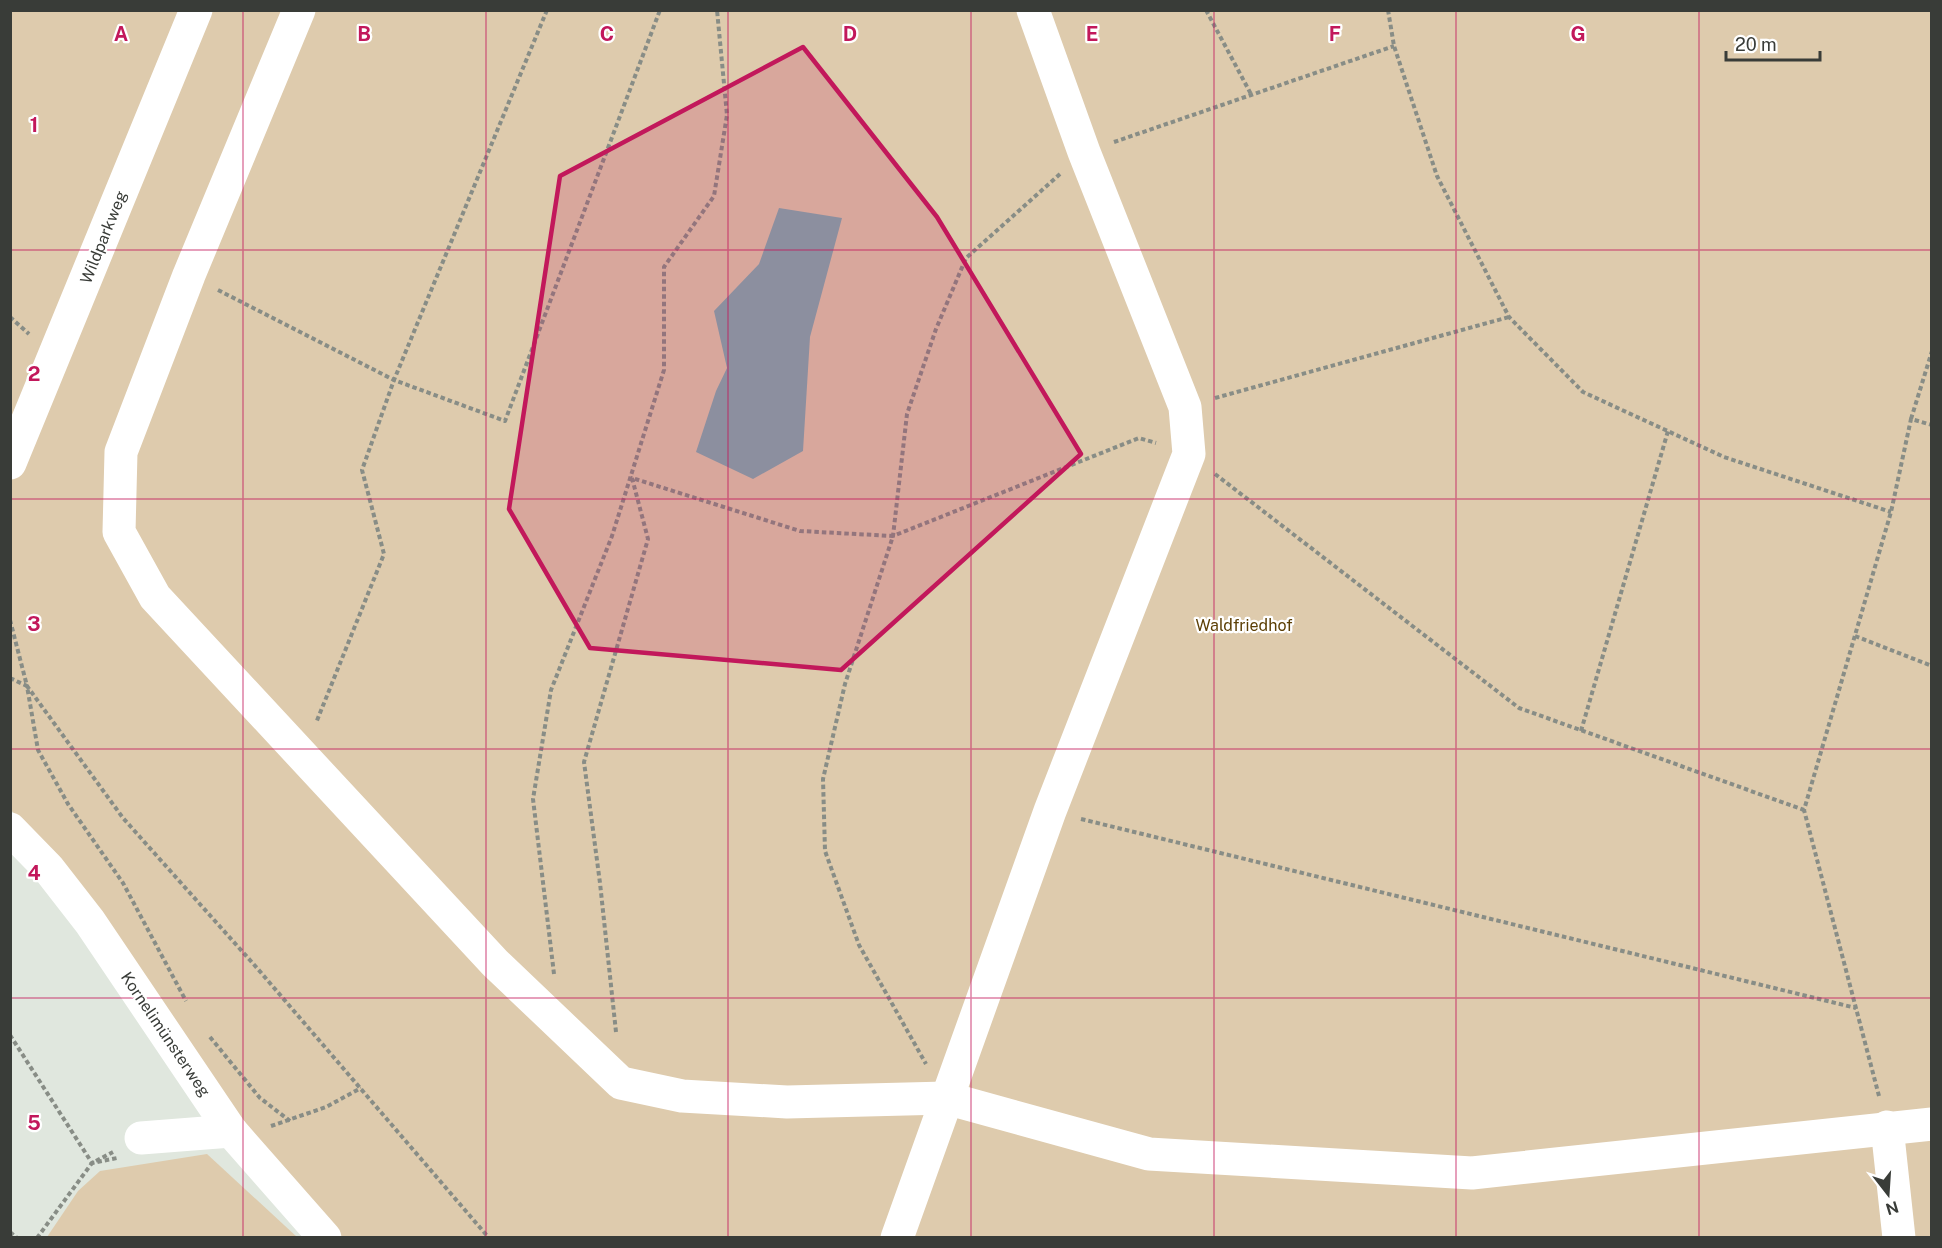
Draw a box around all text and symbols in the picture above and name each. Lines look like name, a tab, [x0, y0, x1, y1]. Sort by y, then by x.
text: A	[114, 22, 128, 46]
text: B	[357, 22, 371, 46]
text: C	[600, 22, 614, 46]
text: D	[843, 22, 857, 46]
text: E	[1086, 22, 1098, 46]
text: F	[1329, 22, 1341, 46]
text: G	[1570, 22, 1586, 46]
scale bar	[1726, 24, 1820, 62]
text: 20 m	[1735, 34, 1777, 55]
text: 1	[30, 113, 38, 137]
street label: Wildparkweg	[76, 188, 131, 286]
text: 2	[28, 362, 40, 386]
text: 3	[27, 612, 41, 636]
park label: Waldfriedhof	[1196, 616, 1292, 635]
text: 4	[27, 861, 41, 885]
street label: Kornelimünsterweg	[117, 968, 214, 1100]
text: 5	[27, 1111, 41, 1135]
north arrow	[1858, 1164, 1918, 1224]
text: N	[1883, 1197, 1901, 1219]

